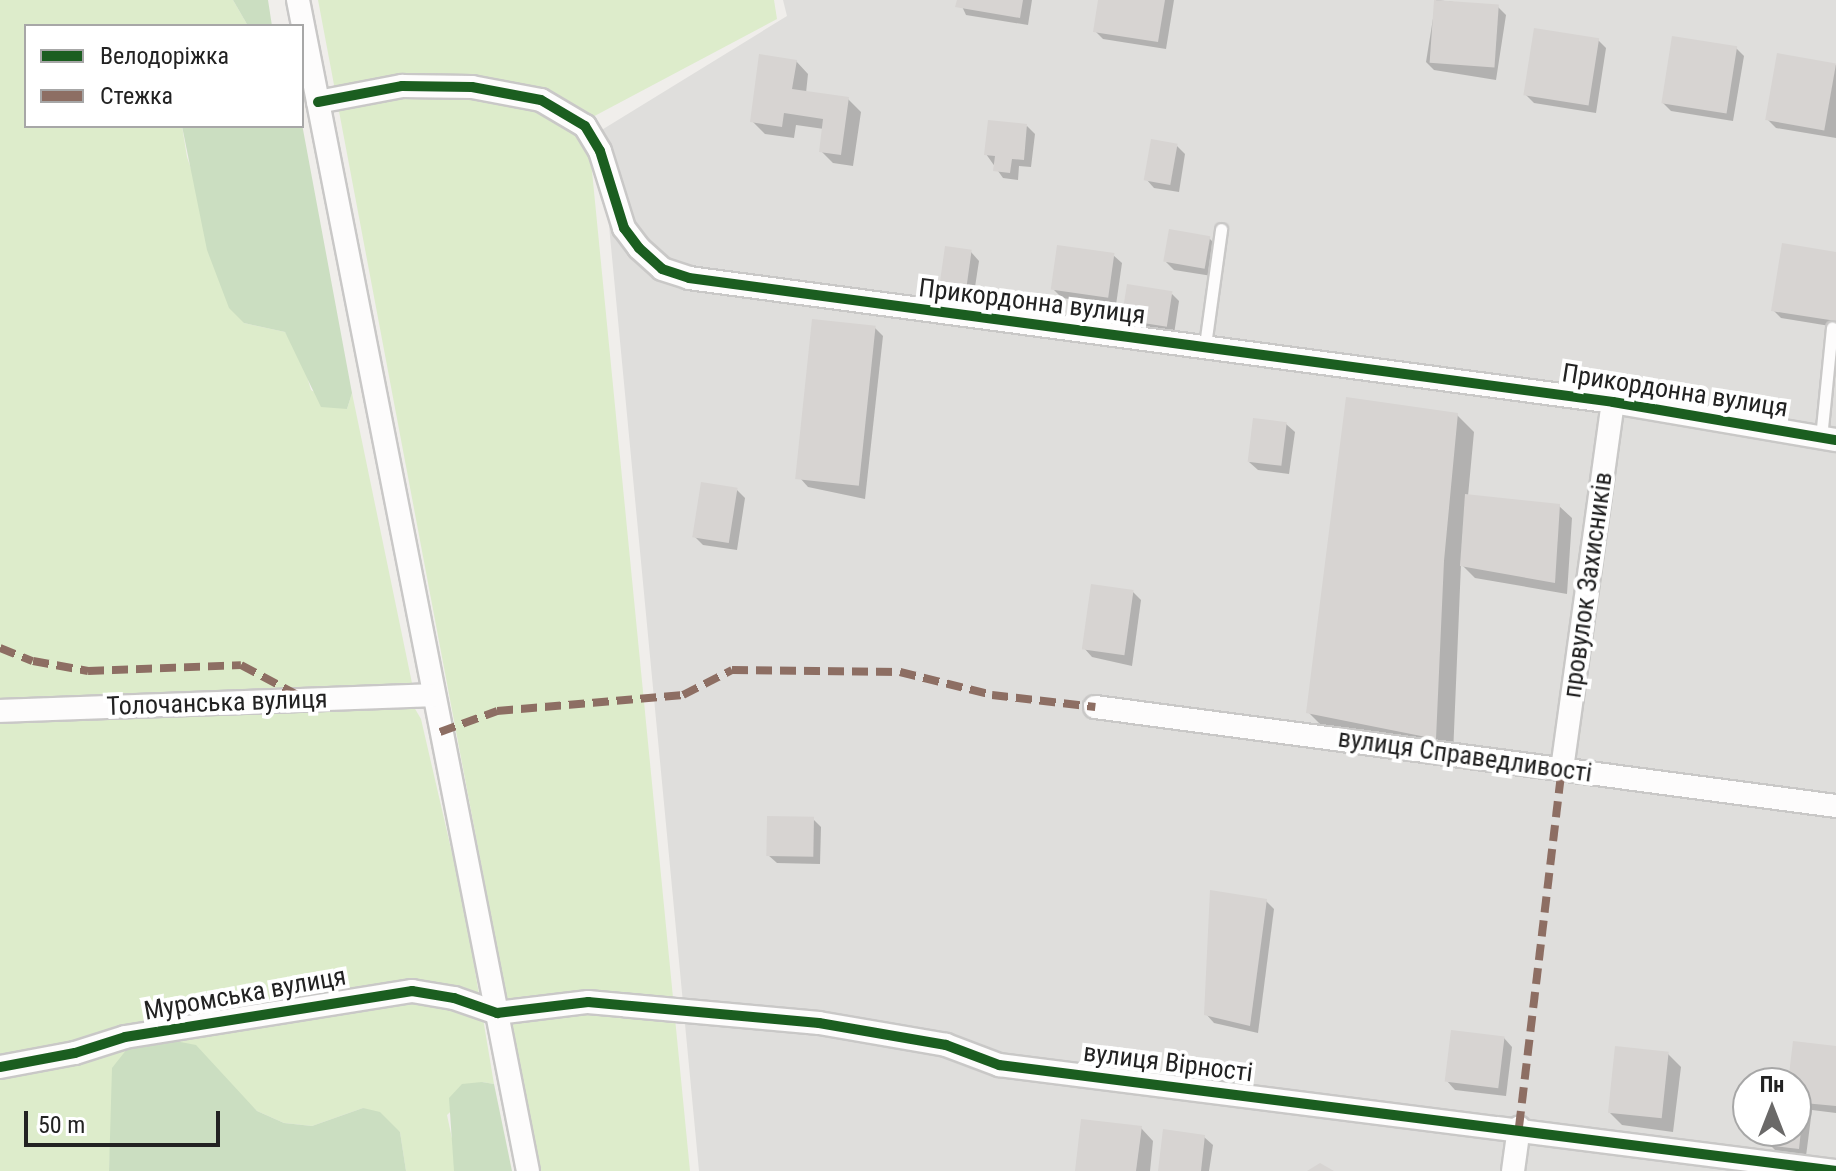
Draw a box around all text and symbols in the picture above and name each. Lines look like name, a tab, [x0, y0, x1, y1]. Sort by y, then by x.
legend	[24, 24, 304, 128]
text: Велодоріжка	[100, 42, 229, 70]
text: Стежка	[100, 82, 173, 110]
street label: Прикордонна вулиця	[917, 273, 1147, 331]
street label: Прикордонна вулиця	[1560, 358, 1790, 424]
street label: провулок Захисників	[1557, 470, 1619, 700]
street label: Толочанська вулиця	[106, 684, 328, 722]
street label: вулиця Справедливості	[1336, 723, 1594, 789]
street label: Муромська вулиця	[142, 961, 348, 1027]
street label: вулиця Вірності	[1082, 1037, 1254, 1089]
north arrow	[1732, 1067, 1812, 1147]
text: Пн	[1760, 1072, 1784, 1097]
scale bar	[28, 1095, 224, 1145]
text: 50 m	[38, 1111, 85, 1139]

